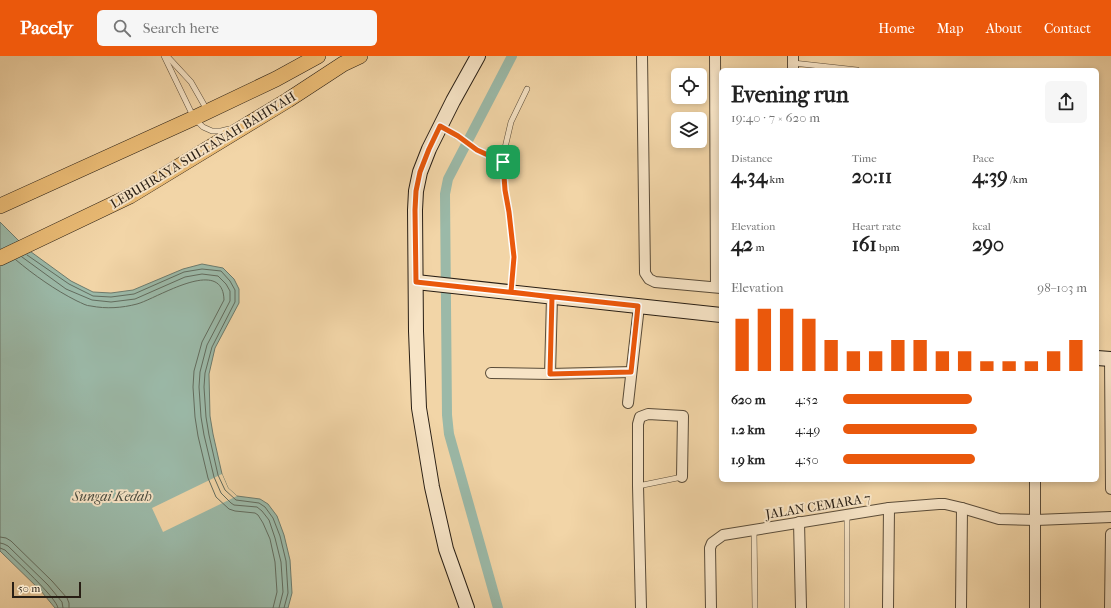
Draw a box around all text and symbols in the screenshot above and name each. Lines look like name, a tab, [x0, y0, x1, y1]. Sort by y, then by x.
search box	[97, 10, 377, 46]
text: Pacely	[20, 17, 73, 39]
icon: search	[111, 17, 133, 39]
text: Search here	[143, 19, 219, 37]
text: Home	[878, 20, 915, 37]
text: Map	[937, 20, 964, 37]
text: About	[986, 20, 1022, 37]
text: Contact	[1044, 20, 1091, 37]
map controls	[671, 68, 707, 148]
button: locate	[671, 68, 707, 104]
button: share	[1045, 81, 1087, 123]
text: Evening run	[731, 82, 849, 108]
street label: LEBUHRAYA SULTANAH BAHIYAH	[108, 89, 298, 211]
text: 19:40 · 7 × 620 m	[731, 110, 820, 125]
button: layers	[671, 112, 707, 148]
pin	[486, 145, 520, 179]
icon: arrive	[492, 151, 514, 173]
text: Distance	[731, 152, 772, 165]
text: Time	[852, 152, 877, 165]
text: Pace	[972, 152, 994, 165]
text: 4.34	[731, 165, 767, 188]
text: 20:11	[852, 165, 892, 188]
text: 4:39	[972, 165, 1008, 188]
text: km	[767, 173, 784, 186]
text: /km	[1008, 173, 1028, 186]
text: Elevation	[731, 220, 775, 233]
text: Heart rate	[852, 220, 901, 233]
text: kcal	[972, 220, 991, 233]
text: 42	[731, 233, 753, 256]
text: 161	[852, 233, 877, 256]
text: 290	[972, 233, 1004, 256]
text: m	[753, 241, 765, 254]
text: bpm	[877, 241, 900, 254]
text: Elevation	[731, 280, 784, 295]
text: 98–103 m	[1037, 280, 1087, 295]
text: 620 m	[731, 392, 766, 407]
text: 4:52	[795, 392, 818, 407]
text: 1.2 km	[731, 422, 765, 437]
text: 4:49	[795, 422, 820, 437]
text: 1.9 km	[731, 452, 765, 467]
text: 4:50	[795, 452, 819, 467]
water label: Sungai Kedah	[71, 488, 152, 505]
street label: JALAN CEMARA 7	[763, 490, 872, 522]
scale bar	[12, 580, 81, 599]
text: 50 m	[18, 582, 40, 595]

